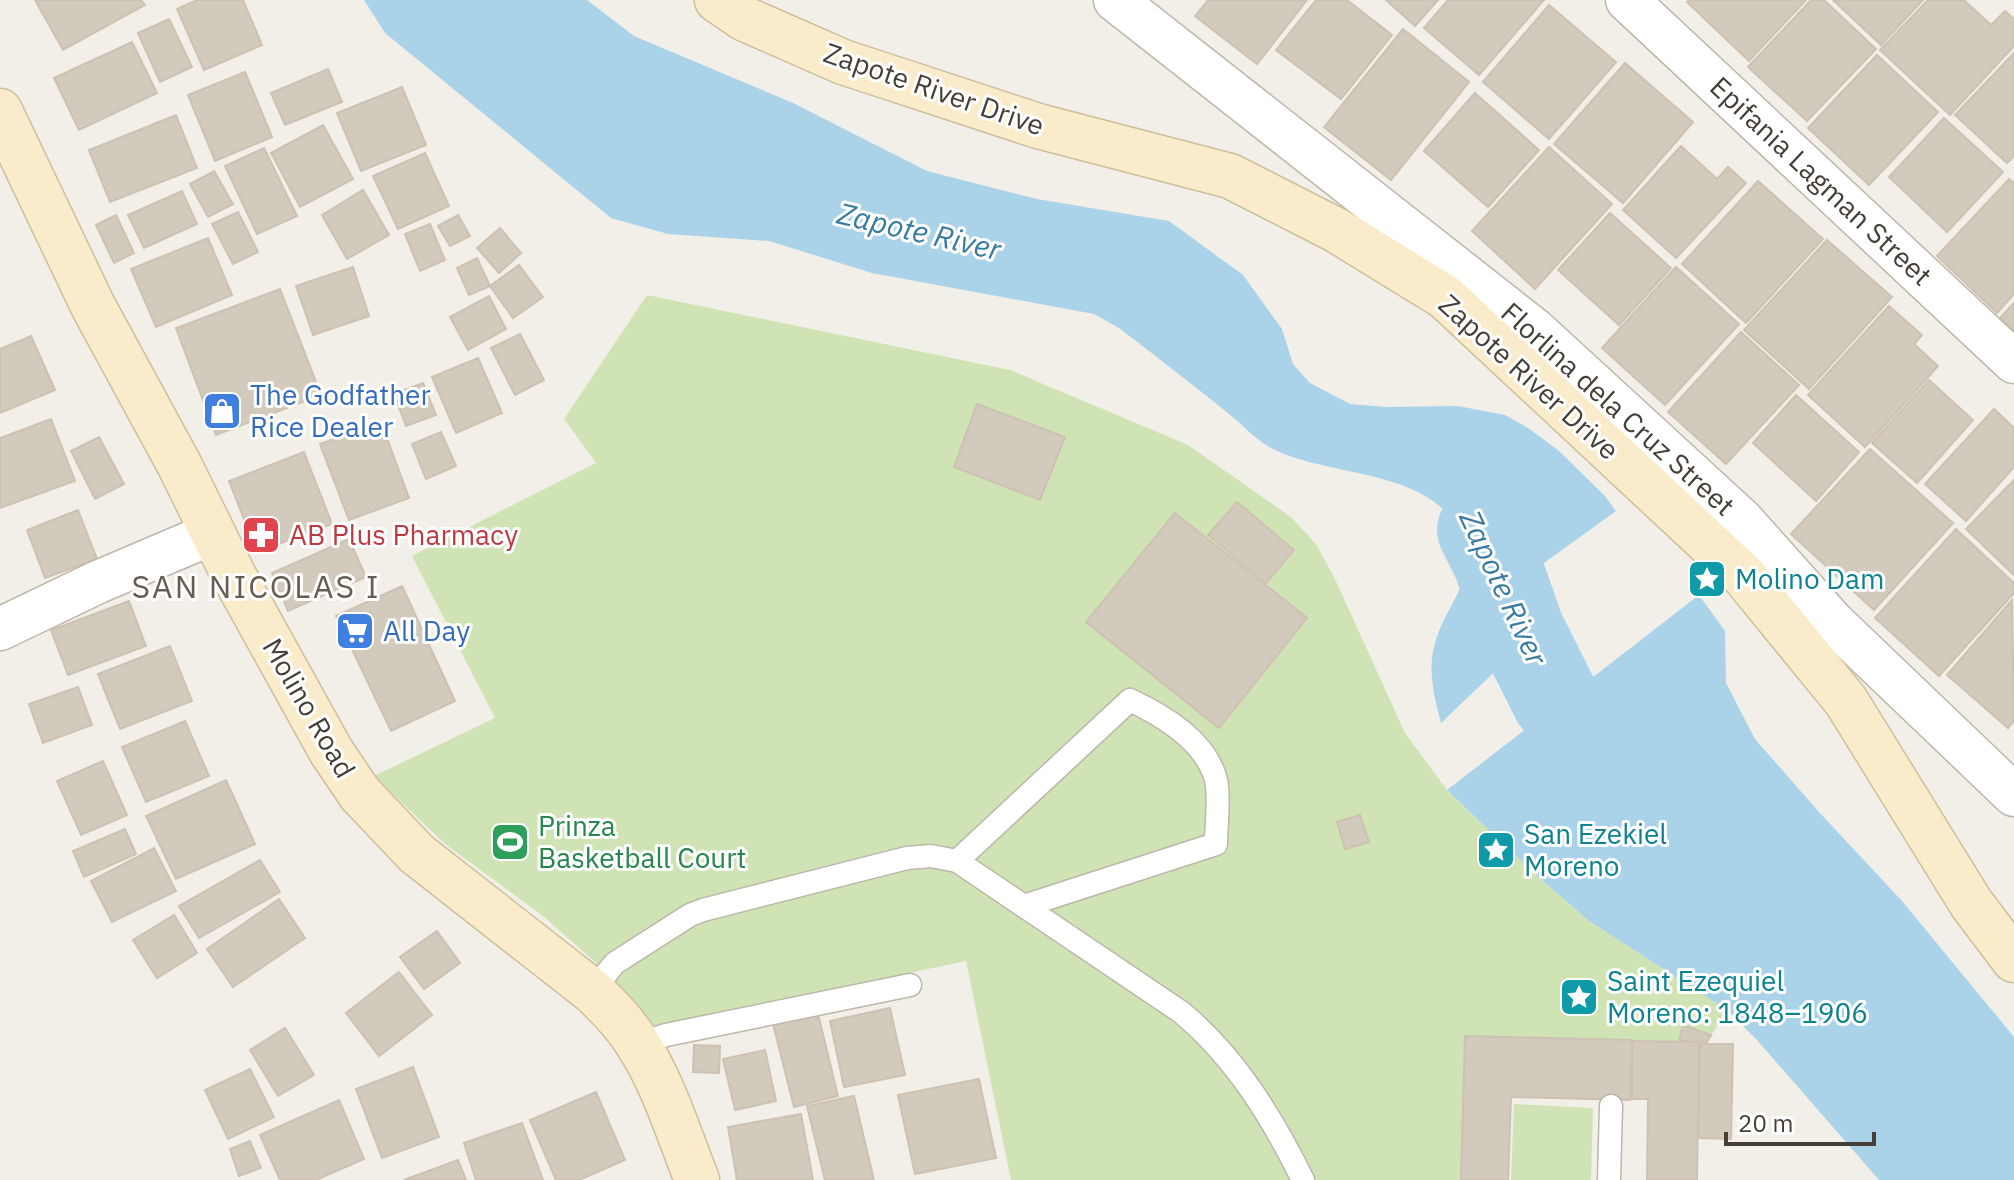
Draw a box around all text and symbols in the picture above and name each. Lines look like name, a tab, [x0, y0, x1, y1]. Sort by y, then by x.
street label: Zapote River Drive	[819, 34, 1049, 144]
street label: Epifania Lagman Street	[1702, 68, 1940, 293]
water label: Zapote River	[833, 193, 1006, 268]
street label: Zapote River Drive	[1431, 286, 1627, 468]
street label: Florlina dela Cruz Street	[1494, 294, 1743, 523]
place label: The Godfather Rice Dealer	[250, 376, 431, 445]
shop icon: The Godfather Rice Dealer	[201, 390, 243, 432]
water label: Zapote River	[1451, 503, 1558, 672]
pharmacy icon: AB Plus Pharmacy	[240, 514, 282, 556]
place label: AB Plus Pharmacy	[289, 516, 518, 553]
place icon: Molino Dam	[1686, 558, 1728, 600]
place label: Molino Dam	[1735, 560, 1884, 597]
district label: SAN NICOLAS I	[132, 565, 380, 607]
supermarket icon: All Day	[334, 610, 376, 652]
place label: All Day	[383, 612, 470, 649]
street label: Molino Road	[255, 631, 364, 784]
place label: Prinza Basketball Court	[538, 807, 746, 876]
place label: San Ezekiel Moreno	[1524, 815, 1667, 884]
sports icon: Prinza Basketball Court	[489, 821, 531, 863]
place icon: San Ezekiel Moreno	[1475, 829, 1517, 871]
place label: Saint Ezequiel Moreno: 1848–1906	[1607, 962, 1868, 1031]
place icon: Saint Ezequiel Moreno: 1848–1906	[1558, 976, 1600, 1018]
scale bar	[1726, 1096, 1874, 1146]
text: 20 m	[1738, 1107, 1793, 1139]

